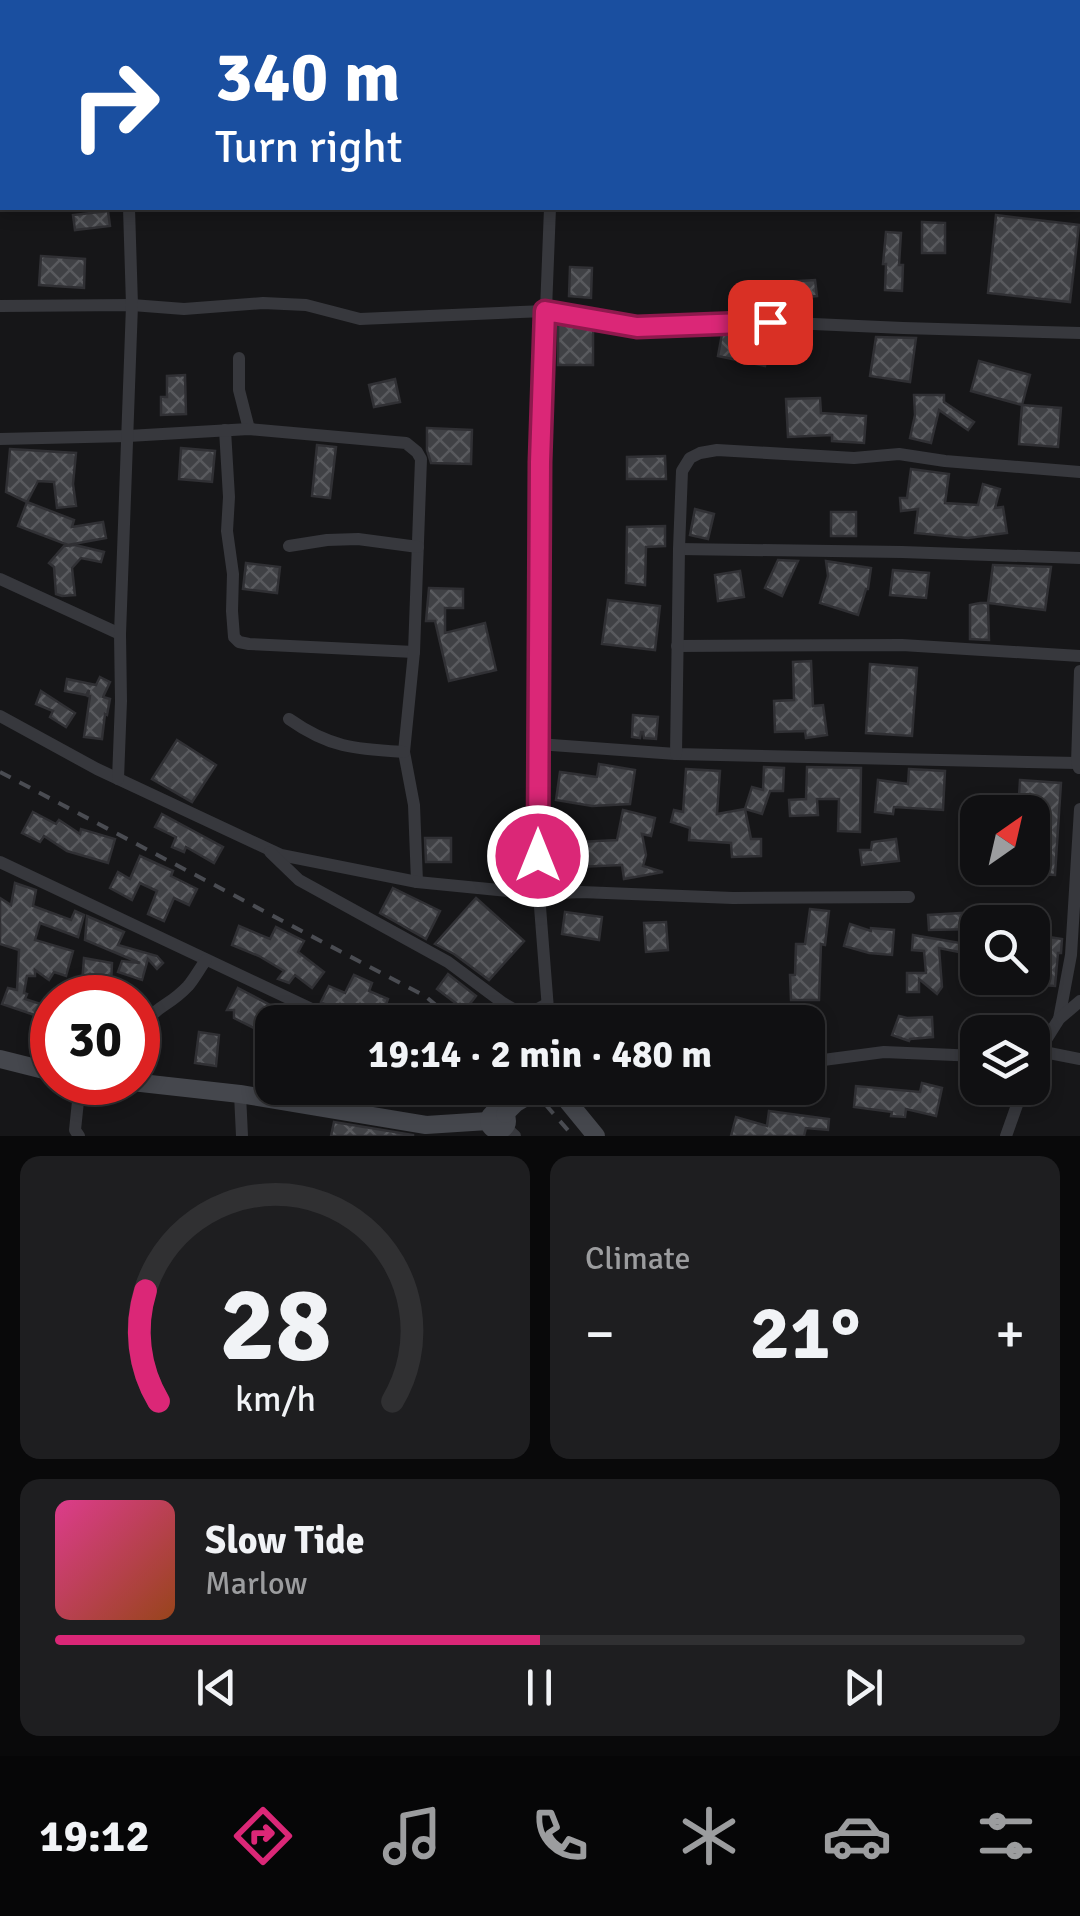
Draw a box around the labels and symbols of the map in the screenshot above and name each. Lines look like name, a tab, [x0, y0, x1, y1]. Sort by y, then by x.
pin	[728, 280, 813, 365]
north arrow	[960, 795, 1050, 885]
position arrow	[486, 804, 590, 908]
speed limit sign: 30	[30, 975, 160, 1105]

